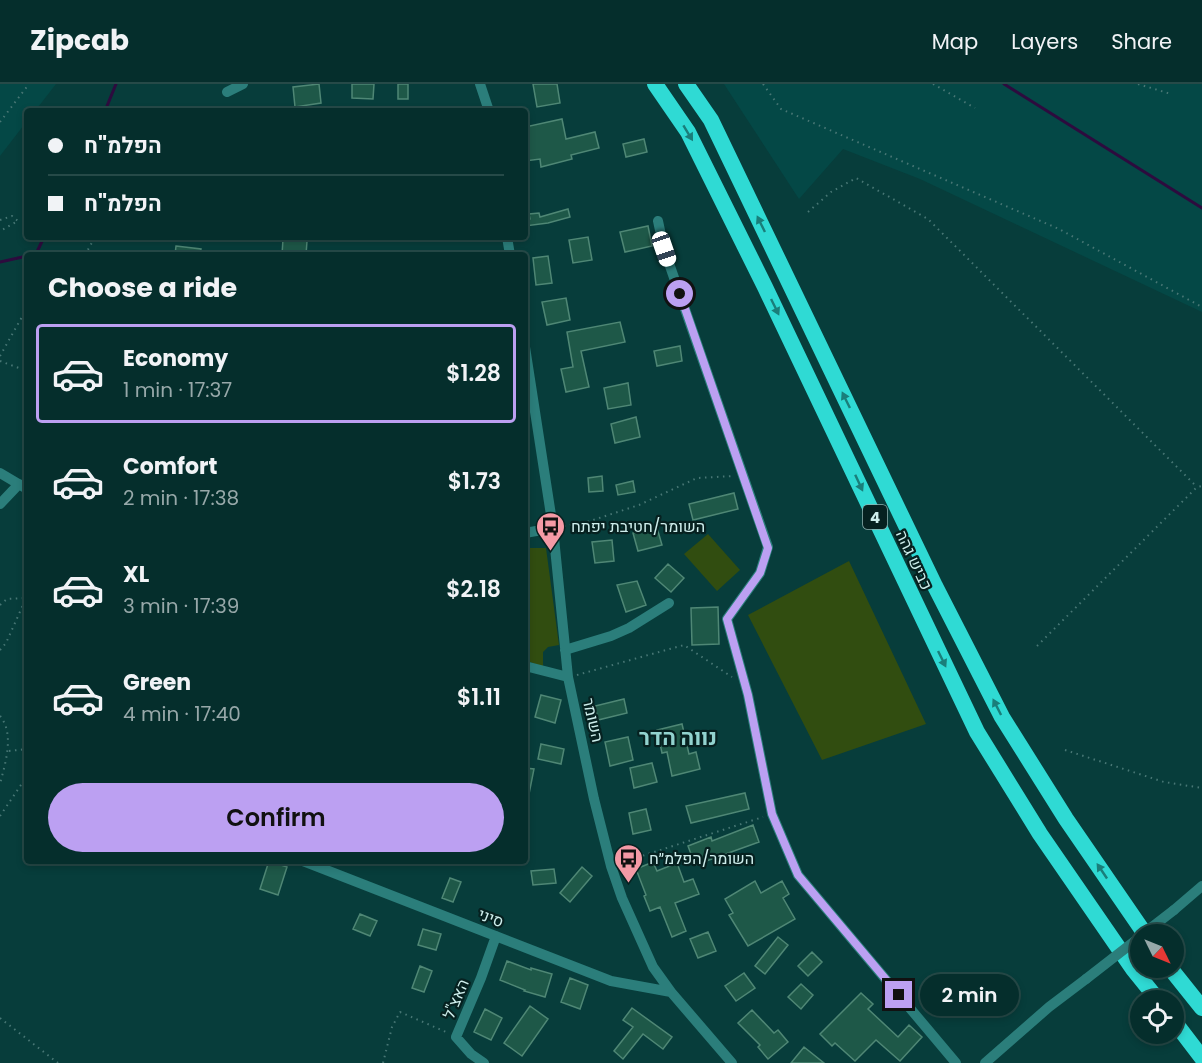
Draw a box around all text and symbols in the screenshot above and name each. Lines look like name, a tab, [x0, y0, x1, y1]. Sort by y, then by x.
text: Zipcab	[30, 21, 129, 60]
text: Map	[932, 27, 978, 56]
text: Layers	[1011, 27, 1078, 56]
text: Share	[1111, 27, 1172, 56]
one-way arrow	[682, 125, 693, 141]
text: הפלמ"ח	[84, 130, 162, 161]
text: הפלמ"ח	[84, 188, 162, 219]
one-way arrow	[757, 216, 766, 233]
car	[650, 229, 678, 269]
text: Choose a ride	[48, 269, 237, 306]
route start	[666, 280, 693, 307]
one-way arrow	[771, 298, 780, 315]
text: Economy	[123, 343, 228, 374]
icon: car	[51, 347, 105, 401]
text: $1.28	[446, 358, 501, 389]
text: 1 min · 17:37	[123, 376, 232, 404]
one-way arrow	[841, 391, 850, 408]
text: Comfort	[123, 451, 217, 482]
icon: car	[51, 455, 105, 509]
text: $1.73	[448, 466, 501, 497]
one-way arrow	[854, 474, 863, 491]
text: 2 min · 17:38	[123, 484, 239, 512]
road number: 4	[863, 505, 887, 529]
bus stop icon: השומר/חטיבת יפתח	[534, 510, 566, 552]
place label: השומר/חטיבת יפתח	[571, 515, 705, 538]
street label: כביש גהה	[890, 526, 938, 594]
text: XL	[123, 559, 149, 590]
icon: car	[51, 563, 105, 617]
text: $2.18	[446, 574, 501, 605]
text: 3 min · 17:39	[123, 592, 239, 620]
one-way arrow	[937, 651, 946, 668]
text: Green	[123, 667, 191, 698]
icon: car	[51, 671, 105, 725]
text: $1.11	[457, 682, 501, 713]
street label: השומר	[577, 696, 609, 744]
one-way arrow	[992, 698, 1002, 715]
text: 4 min · 17:40	[123, 700, 241, 728]
district label: נווה הדר	[639, 722, 717, 753]
button: Confirm	[48, 783, 504, 852]
bus stop icon: השומר/הפלמ״ח	[612, 842, 644, 884]
place label: השומר/הפלמ״ח	[649, 847, 754, 870]
one-way arrow	[1096, 863, 1107, 879]
street label: סיני	[475, 903, 507, 933]
north arrow	[1130, 924, 1184, 978]
map controls	[1130, 924, 1184, 1044]
callout: 2 min	[920, 974, 1019, 1016]
street label: האצ"ל	[437, 975, 475, 1023]
route end	[885, 981, 912, 1008]
text: 2 min	[942, 981, 997, 1009]
button: locate	[1130, 990, 1184, 1044]

